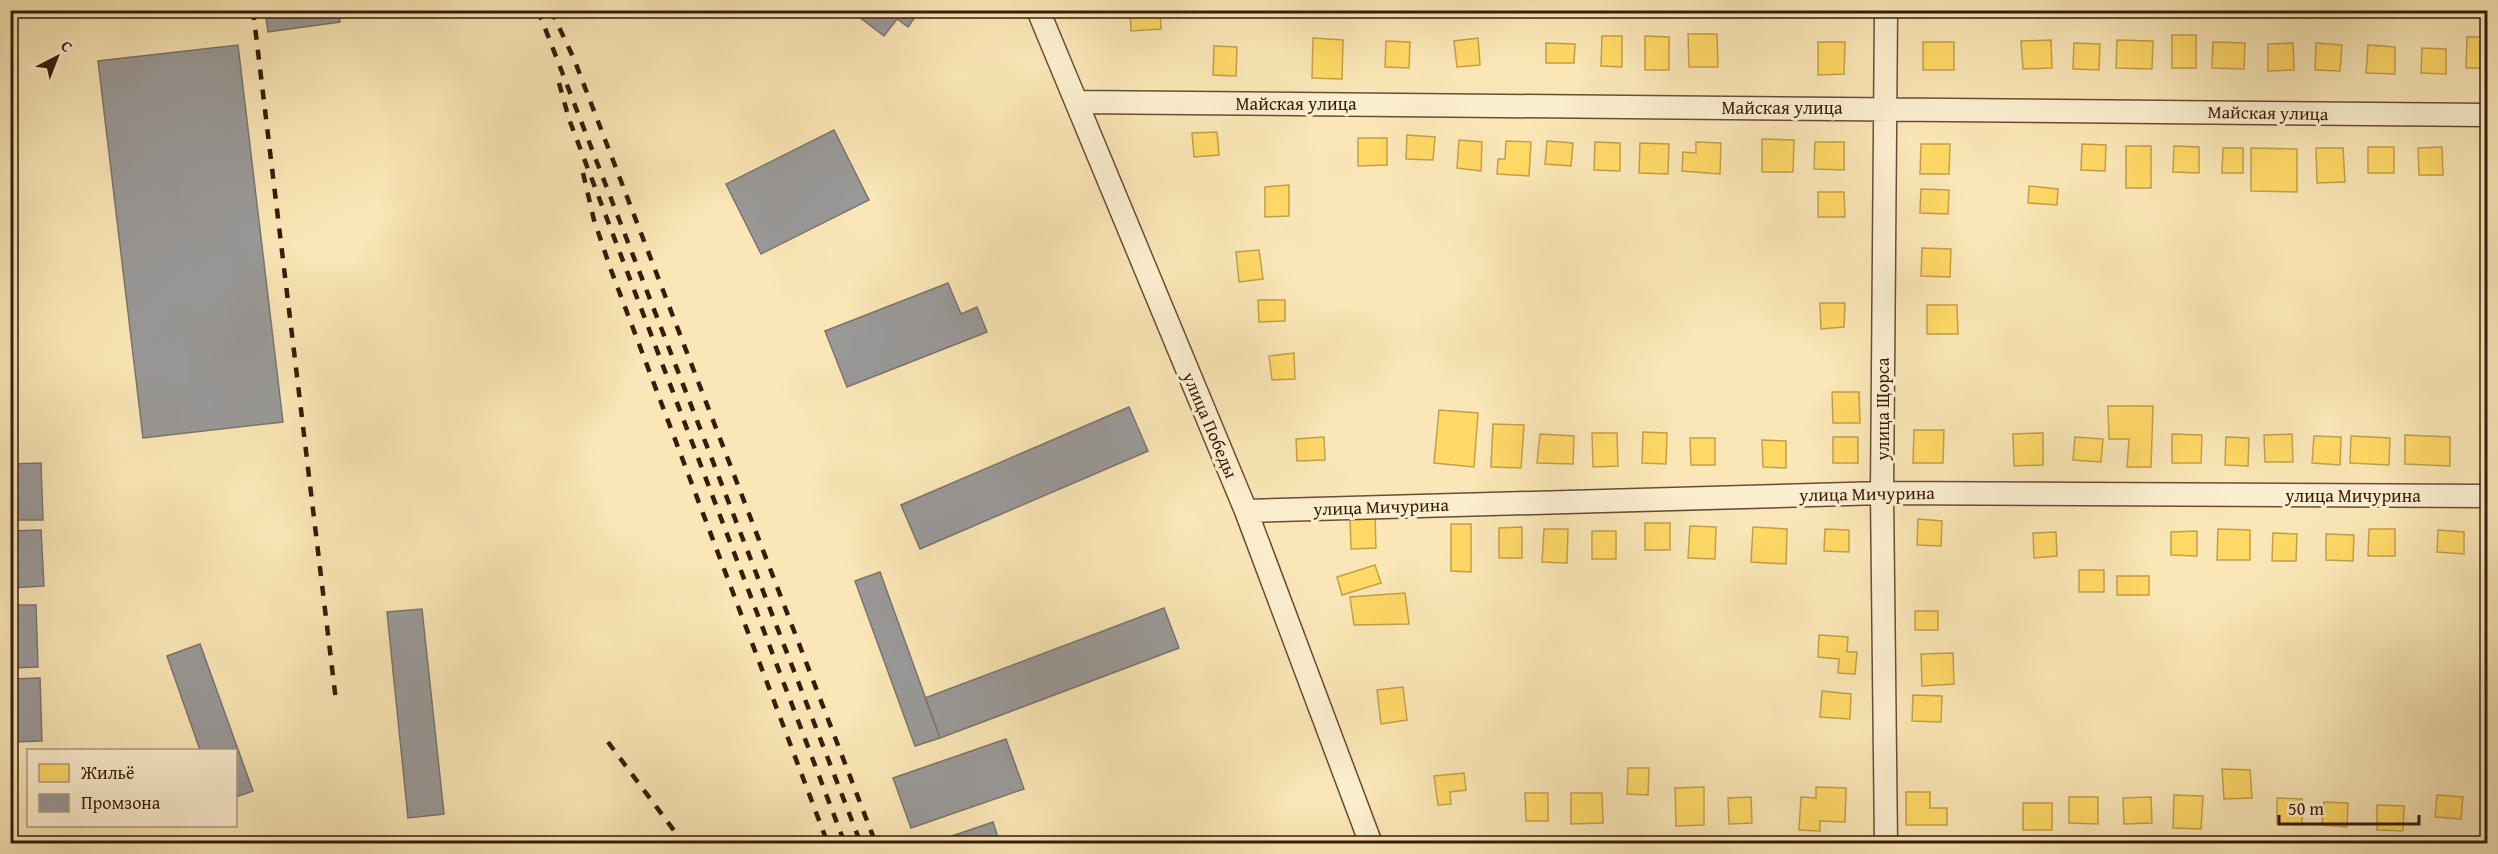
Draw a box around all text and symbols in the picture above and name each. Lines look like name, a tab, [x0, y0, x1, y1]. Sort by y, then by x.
north arrow	[27, 27, 87, 87]
text: С	[56, 34, 78, 58]
street label: Майская улица	[1235, 90, 1357, 117]
street label: Майская улица	[1721, 94, 1843, 121]
street label: Майская улица	[2207, 98, 2329, 127]
street label: улица Щорса	[1869, 357, 1896, 462]
street label: улица Победы	[1175, 366, 1245, 483]
street label: улица Мичурина	[1798, 479, 1935, 508]
street label: улица Мичурина	[2284, 482, 2421, 509]
street label: улица Мичурина	[1312, 491, 1450, 522]
legend	[27, 749, 237, 827]
text: Жильё	[80, 759, 135, 786]
scale bar	[2279, 788, 2418, 826]
text: Промзона	[81, 789, 161, 816]
text: 50 m	[2288, 795, 2324, 822]

